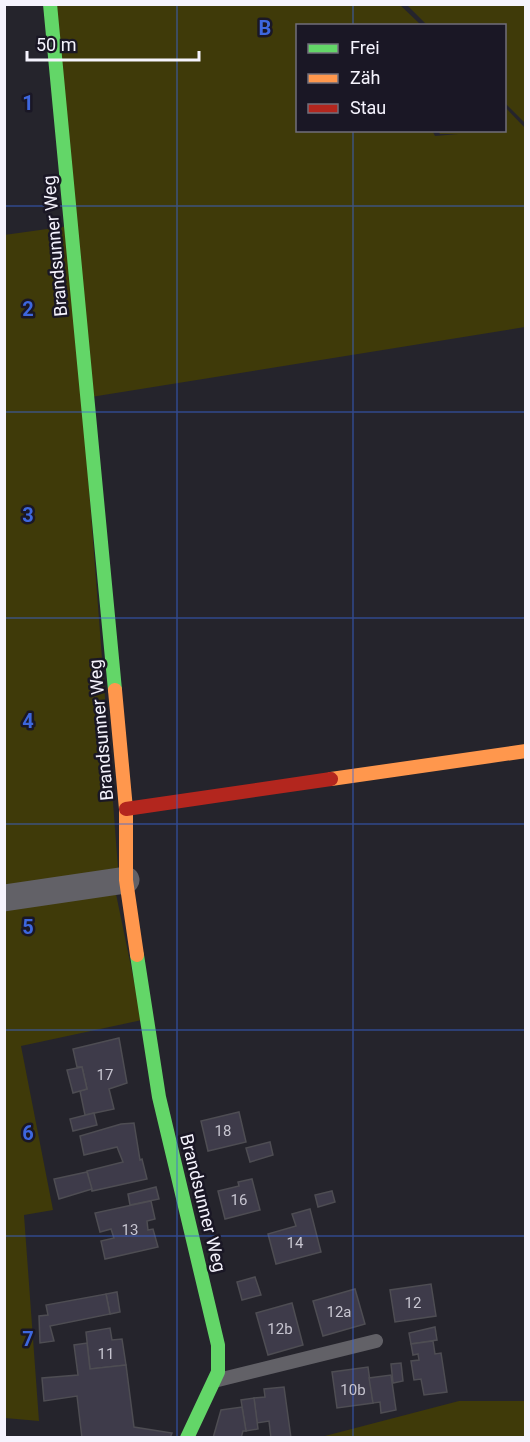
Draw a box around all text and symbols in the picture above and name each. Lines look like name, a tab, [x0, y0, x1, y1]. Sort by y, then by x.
text: B	[259, 16, 271, 40]
scale bar	[27, 24, 200, 62]
legend	[296, 24, 506, 132]
text: 50 m	[36, 34, 76, 55]
text: Frei	[350, 37, 380, 58]
text: Zäh	[350, 67, 381, 88]
text: 1	[22, 91, 34, 115]
text: Stau	[350, 97, 386, 118]
street label: Brandsunner Weg	[38, 175, 71, 317]
text: 2	[22, 297, 34, 321]
text: 3	[22, 503, 34, 527]
street label: Brandsunner Weg	[84, 659, 117, 801]
text: 4	[22, 709, 34, 733]
text: 5	[22, 915, 34, 939]
house number: 17	[97, 1066, 113, 1084]
text: 6	[22, 1121, 34, 1145]
house number: 18	[215, 1122, 231, 1140]
street label: Brandsunner Weg	[176, 1132, 231, 1274]
house number: 16	[231, 1191, 247, 1209]
house number: 13	[122, 1221, 138, 1239]
house number: 14	[287, 1234, 304, 1252]
house number: 12	[405, 1294, 421, 1312]
house number: 12a	[326, 1303, 352, 1321]
house number: 12b	[267, 1320, 293, 1338]
text: 7	[22, 1327, 34, 1351]
house number: 11	[98, 1345, 114, 1363]
house number: 10b	[340, 1381, 366, 1399]

